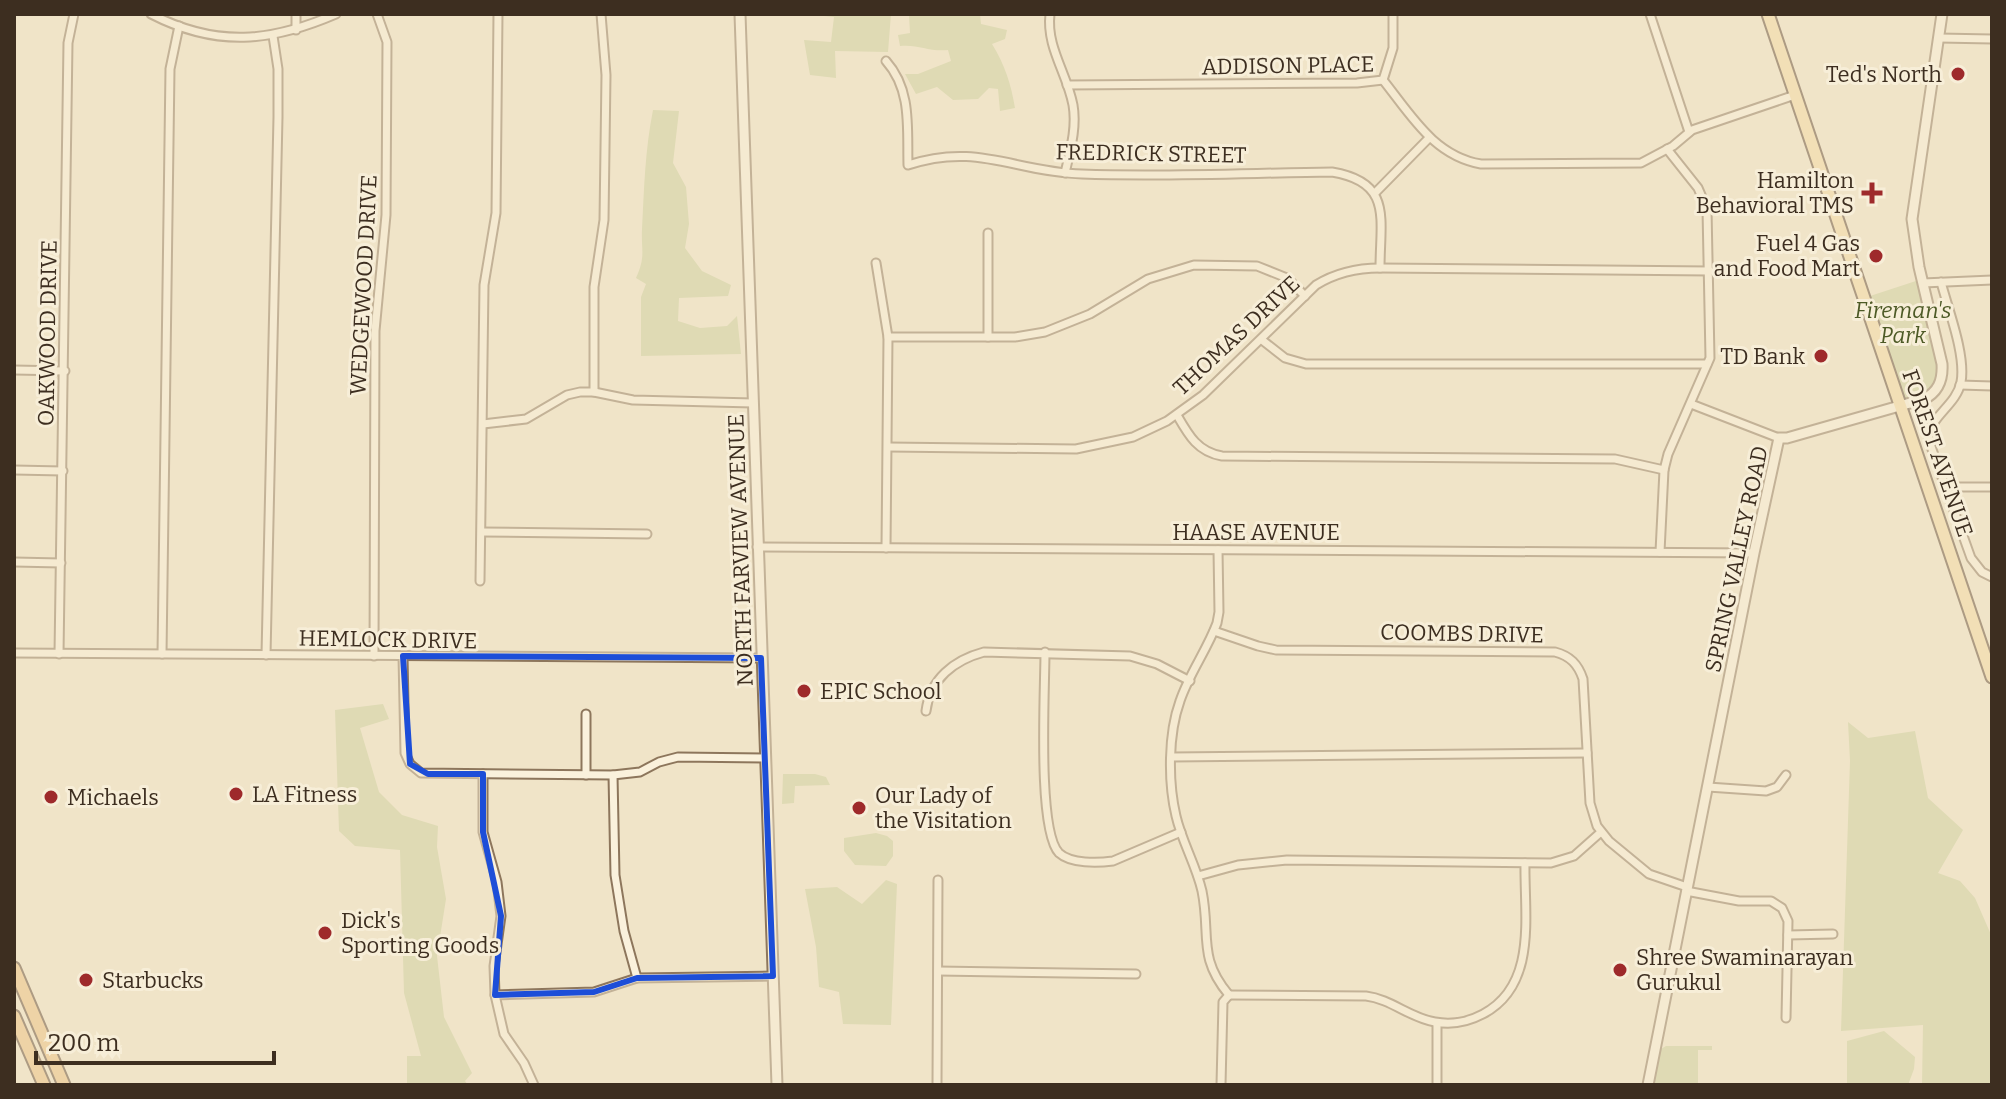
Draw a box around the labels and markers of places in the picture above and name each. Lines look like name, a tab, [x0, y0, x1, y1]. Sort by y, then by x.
place label: Ted's North	[1826, 61, 1942, 88]
marker: Ted's North	[1949, 65, 1967, 83]
place label: Hamilton Behavioral TMS	[1696, 167, 1854, 219]
marker: Hamilton Behavioral TMS	[1861, 182, 1883, 204]
place label: Fuel 4 Gas and Food Mart	[1714, 230, 1860, 282]
marker: Fuel 4 Gas and Food Mart	[1867, 247, 1885, 265]
place label: TD Bank	[1720, 343, 1806, 370]
marker: TD Bank	[1812, 347, 1830, 365]
place label: EPIC School	[820, 678, 942, 705]
marker: EPIC School	[795, 682, 813, 700]
place label: LA Fitness	[252, 781, 357, 808]
place label: Our Lady of the Visitation	[875, 782, 1012, 834]
place label: Michaels	[67, 784, 159, 811]
marker: LA Fitness	[227, 785, 245, 803]
marker: Michaels	[42, 788, 60, 806]
marker: Our Lady of the Visitation	[850, 799, 868, 817]
place label: Dick's Sporting Goods	[341, 907, 499, 959]
marker: Dick's Sporting Goods	[316, 924, 334, 942]
place label: Shree Swaminarayan Gurukul	[1636, 944, 1853, 996]
marker: Shree Swaminarayan Gurukul	[1611, 961, 1629, 979]
place label: Starbucks	[102, 967, 204, 994]
marker: Starbucks	[77, 971, 95, 989]

